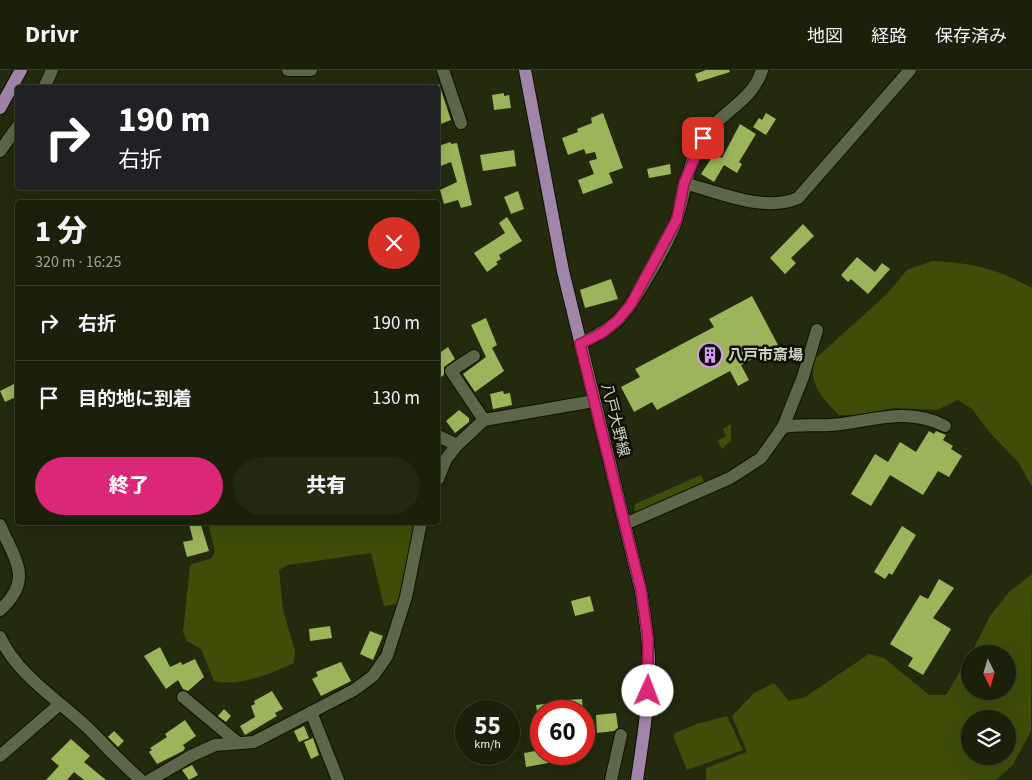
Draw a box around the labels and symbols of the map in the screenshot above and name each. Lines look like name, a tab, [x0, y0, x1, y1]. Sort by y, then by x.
pin	[682, 117, 724, 159]
building icon: 八戸市斎場	[697, 342, 723, 368]
place label: 八戸市斎場	[728, 345, 803, 366]
street label: 八戸大野線	[596, 381, 634, 459]
north arrow	[961, 645, 1016, 700]
position arrow	[621, 664, 673, 716]
speed limit sign: 60	[530, 700, 595, 765]

